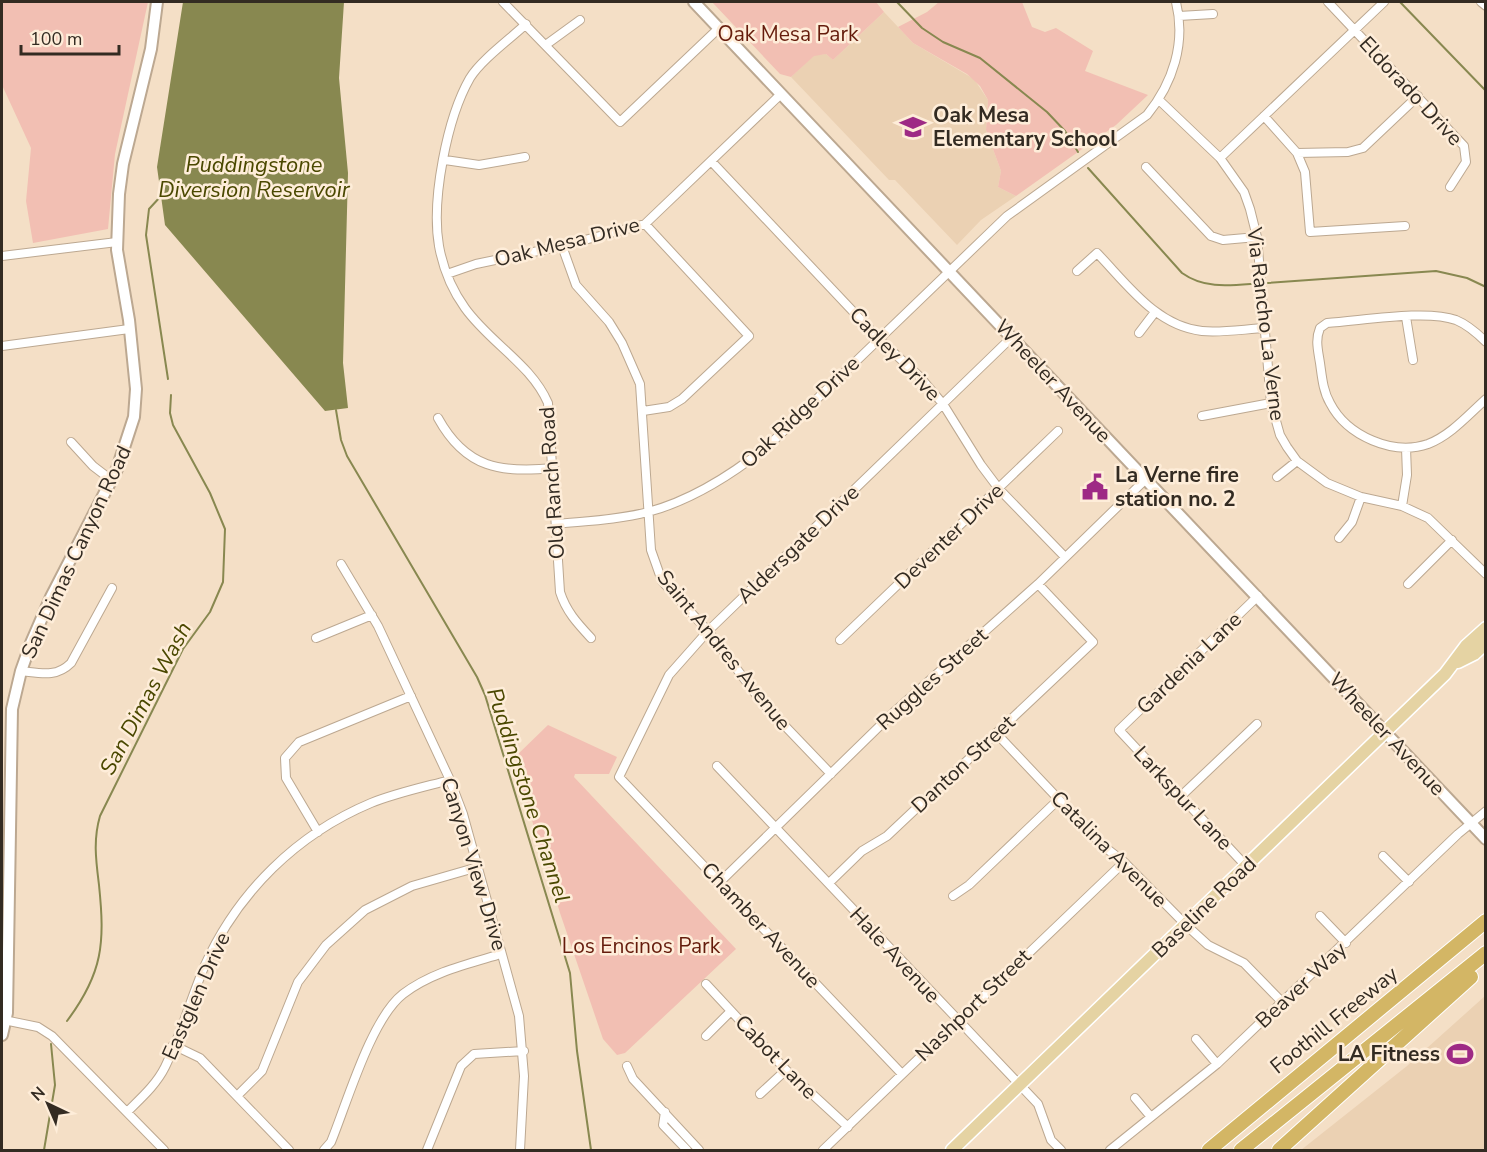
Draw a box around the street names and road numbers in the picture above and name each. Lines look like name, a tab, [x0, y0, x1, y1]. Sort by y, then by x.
street label: Eldorado Drive	[1353, 30, 1469, 152]
street label: Oak Mesa Drive	[491, 210, 643, 274]
street label: Via Rancho La Verne	[1240, 225, 1292, 422]
street label: Cadley Drive	[843, 301, 947, 407]
street label: Wheeler Avenue	[989, 313, 1117, 449]
street label: Oak Ridge Drive	[735, 350, 865, 474]
street label: Old Ranch Road	[533, 406, 571, 560]
street label: San Dimas Canyon Road	[14, 441, 138, 663]
street label: Deventer Drive	[888, 477, 1010, 595]
street label: Aldersgate Drive	[731, 479, 865, 609]
street label: Saint Andres Avenue	[651, 564, 797, 736]
street label: Gardenia Lane	[1130, 606, 1248, 720]
street label: Ruggles Street	[870, 621, 994, 736]
street label: Wheeler Avenue	[1323, 666, 1451, 802]
street label: Danton Street	[905, 708, 1021, 819]
street label: Larkspur Lane	[1127, 740, 1239, 856]
street label: Canyon View Drive	[434, 774, 514, 954]
street label: Catalina Avenue	[1045, 785, 1173, 913]
street label: Baseline Road	[1146, 850, 1262, 964]
street label: Chamber Avenue	[695, 856, 827, 994]
street label: Hale Avenue	[843, 901, 947, 1009]
street label: Eastglen Drive	[155, 928, 237, 1064]
street label: Beaver Way	[1249, 935, 1353, 1034]
street label: Nashport Street	[909, 942, 1037, 1067]
street label: Foothill Freeway	[1264, 960, 1404, 1080]
street label: Cabot Lane	[729, 1009, 823, 1105]

